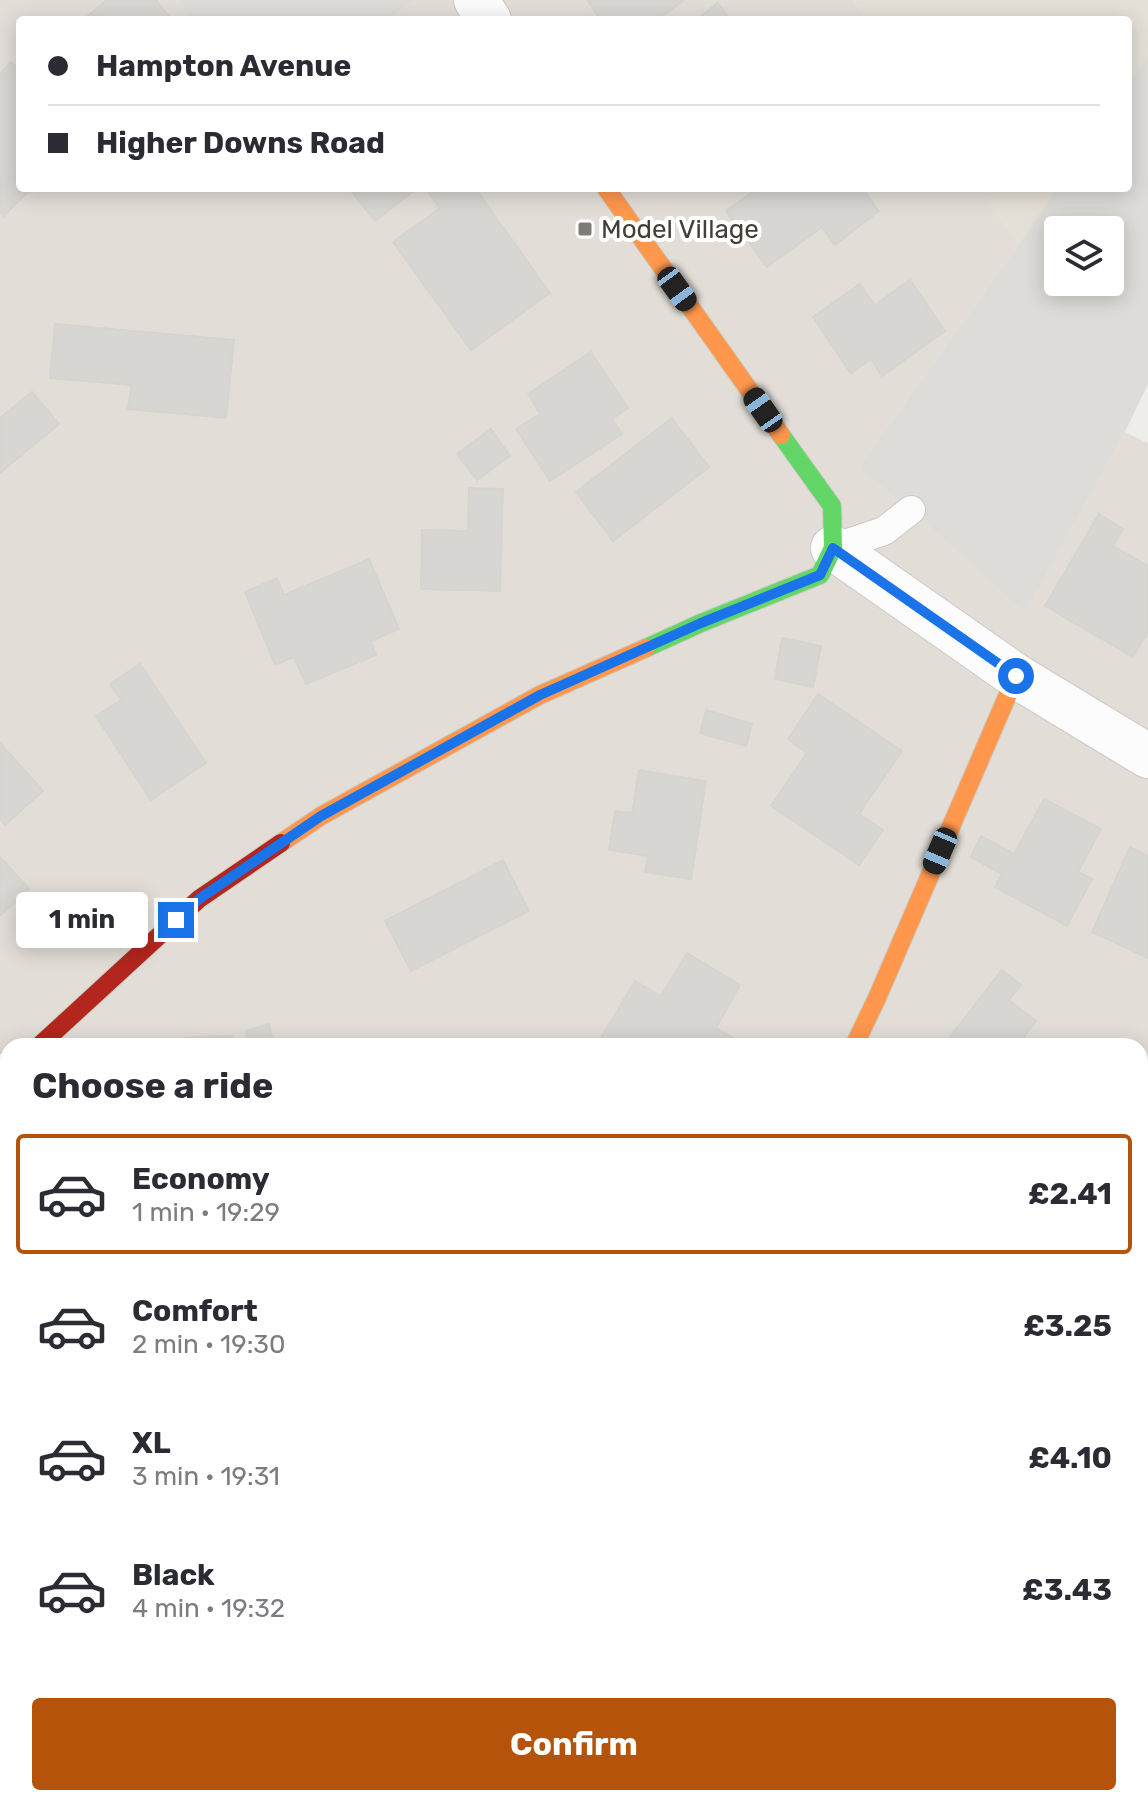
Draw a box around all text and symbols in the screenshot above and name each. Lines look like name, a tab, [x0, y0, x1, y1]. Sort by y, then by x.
text: Hampton Avenue	[96, 48, 351, 84]
text: Higher Downs Road	[96, 125, 385, 161]
place label: Model Village	[601, 214, 759, 245]
map controls	[1044, 216, 1124, 296]
button: layers	[1044, 216, 1124, 296]
marker: Model Village	[576, 220, 594, 238]
car	[653, 263, 701, 315]
car	[739, 383, 787, 437]
route start	[998, 658, 1034, 694]
car	[920, 824, 960, 878]
callout: 1 min	[16, 892, 148, 948]
route end	[158, 902, 194, 938]
text: 1 min	[49, 904, 115, 935]
text: Choose a ride	[32, 1064, 273, 1107]
icon: car	[36, 1158, 108, 1230]
text: Economy	[132, 1161, 270, 1197]
text: £2.41	[1028, 1176, 1112, 1212]
text: 1 min · 19:29	[132, 1197, 280, 1228]
icon: car	[36, 1290, 108, 1362]
text: Comfort	[132, 1293, 258, 1329]
text: £3.25	[1023, 1308, 1112, 1344]
text: 2 min · 19:30	[132, 1329, 285, 1360]
icon: car	[36, 1422, 108, 1494]
text: XL	[132, 1425, 171, 1461]
text: £4.10	[1028, 1440, 1112, 1476]
text: 3 min · 19:31	[132, 1461, 280, 1492]
icon: car	[36, 1554, 108, 1626]
text: Black	[132, 1557, 215, 1593]
text: £3.43	[1022, 1572, 1112, 1608]
text: 4 min · 19:32	[132, 1593, 285, 1624]
button: Confirm	[32, 1698, 1116, 1790]

